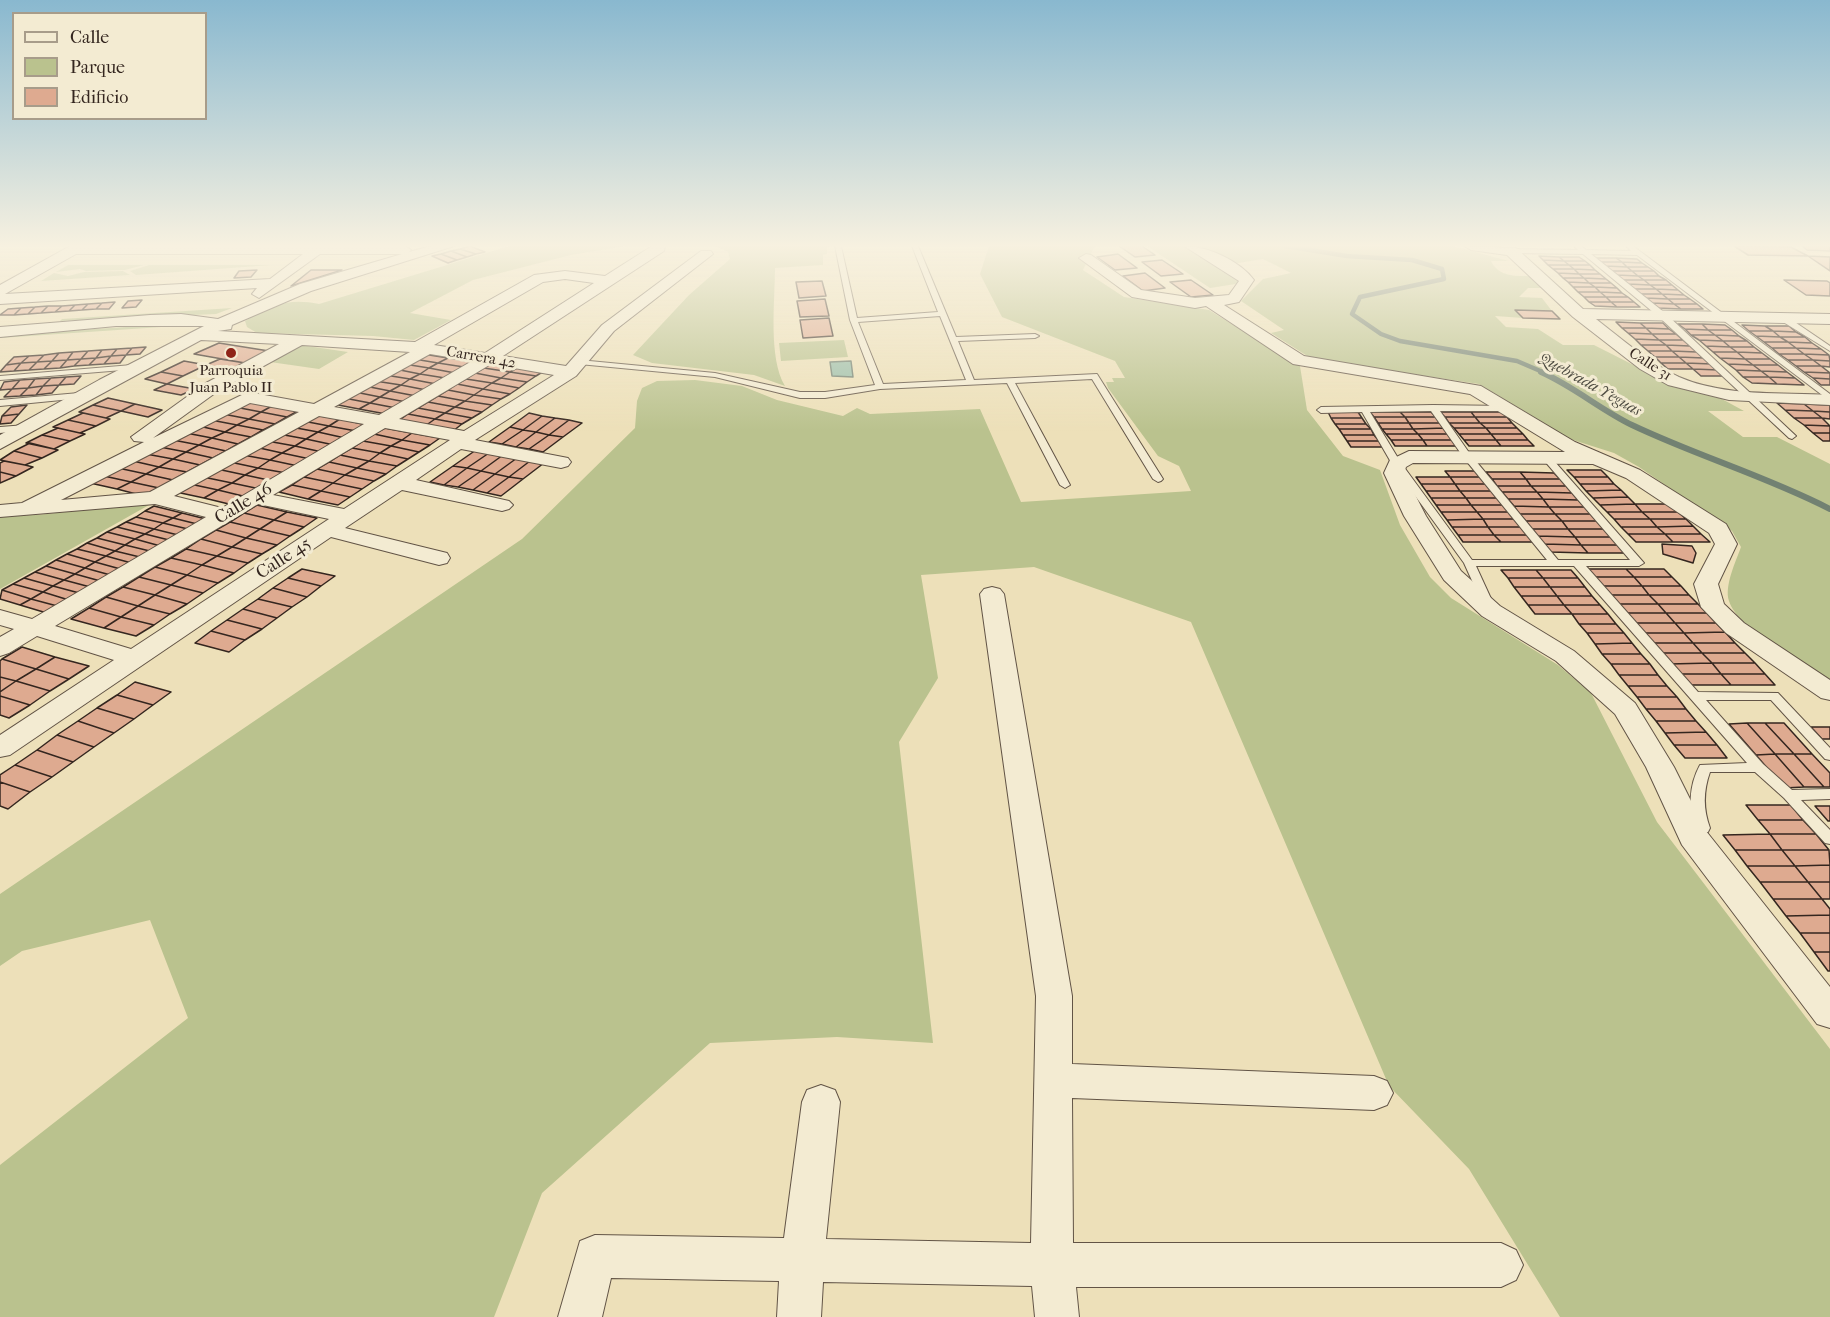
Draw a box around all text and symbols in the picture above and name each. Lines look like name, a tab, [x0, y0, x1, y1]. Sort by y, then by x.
legend	[12, 12, 207, 120]
text: Calle	[70, 27, 109, 48]
text: Parque	[70, 57, 125, 78]
text: Edificio	[70, 87, 128, 108]
street label: Carrera 42	[445, 343, 517, 373]
street label: Calle 31	[1625, 345, 1675, 385]
marker: Parroquia Juan Pablo II	[224, 346, 238, 360]
water label: Quebrada Yeguas	[1536, 349, 1644, 421]
place label: Parroquia Juan Pablo II	[190, 362, 272, 397]
street label: Calle 46	[211, 478, 277, 530]
street label: Calle 45	[253, 533, 315, 585]

